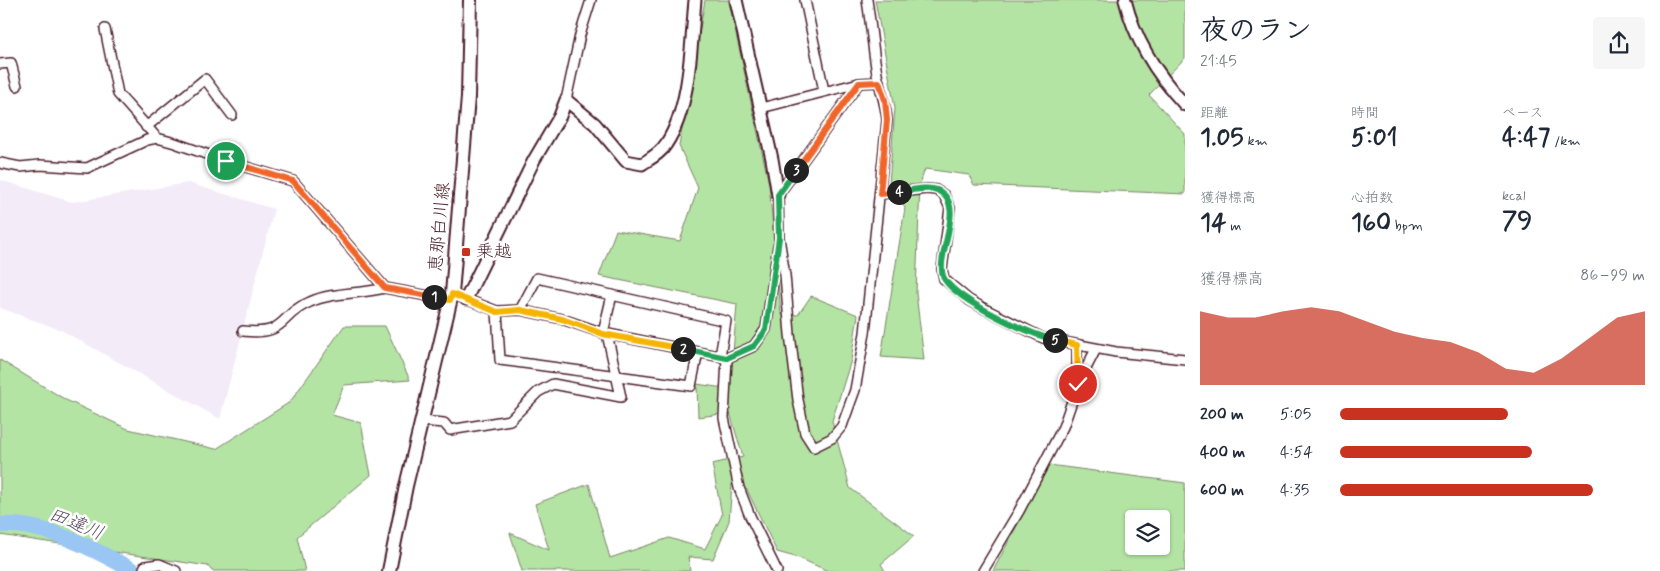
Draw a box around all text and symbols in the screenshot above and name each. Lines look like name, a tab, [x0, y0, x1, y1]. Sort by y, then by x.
text: 夜のラン	[1200, 13, 1312, 50]
button: share	[1593, 17, 1645, 69]
text: 21:45	[1200, 51, 1237, 72]
text: 距離	[1200, 104, 1228, 122]
text: 時間	[1351, 104, 1379, 122]
text: ペース	[1502, 104, 1543, 122]
text: 1.05	[1200, 122, 1244, 155]
text: 5:01	[1351, 122, 1397, 155]
text: 4:47	[1502, 122, 1550, 155]
text: km	[1244, 132, 1268, 150]
text: /km	[1550, 132, 1581, 150]
pin	[205, 140, 247, 182]
icon: arrive	[212, 147, 240, 175]
pin: 3	[784, 158, 808, 182]
text: 3	[793, 161, 800, 179]
pin: 4	[886, 180, 912, 204]
street label: 恵那白川線	[424, 181, 456, 273]
text: 4	[895, 183, 904, 201]
text: kcal	[1502, 187, 1526, 205]
text: 獲得標高	[1200, 189, 1256, 207]
text: 心拍数	[1351, 189, 1393, 207]
text: 79	[1502, 205, 1532, 238]
text: 14	[1200, 207, 1226, 240]
text: 160	[1351, 207, 1391, 240]
text: m	[1226, 217, 1241, 235]
text: bpm	[1391, 217, 1423, 235]
place label: 乗越	[476, 240, 512, 264]
marker: 乗越	[460, 246, 472, 258]
text: 86–99 m	[1580, 265, 1645, 286]
text: 獲得標高	[1200, 269, 1264, 290]
pin: 1	[422, 284, 446, 310]
text: 1	[431, 288, 438, 306]
pin: 5	[1042, 328, 1068, 352]
text: 5	[1051, 331, 1060, 349]
pin: 2	[670, 336, 696, 362]
text: 2	[680, 340, 687, 358]
pin	[1057, 363, 1099, 405]
icon: check	[1064, 370, 1092, 398]
text: 200 m	[1200, 404, 1244, 425]
text: 5:05	[1280, 404, 1311, 425]
text: 400 m	[1200, 442, 1245, 463]
text: 4:54	[1280, 442, 1313, 463]
text: 600 m	[1200, 480, 1244, 501]
text: 4:35	[1280, 480, 1309, 501]
water label: 田違川	[45, 502, 107, 546]
map controls	[1125, 510, 1170, 555]
button: layers	[1125, 510, 1170, 555]

